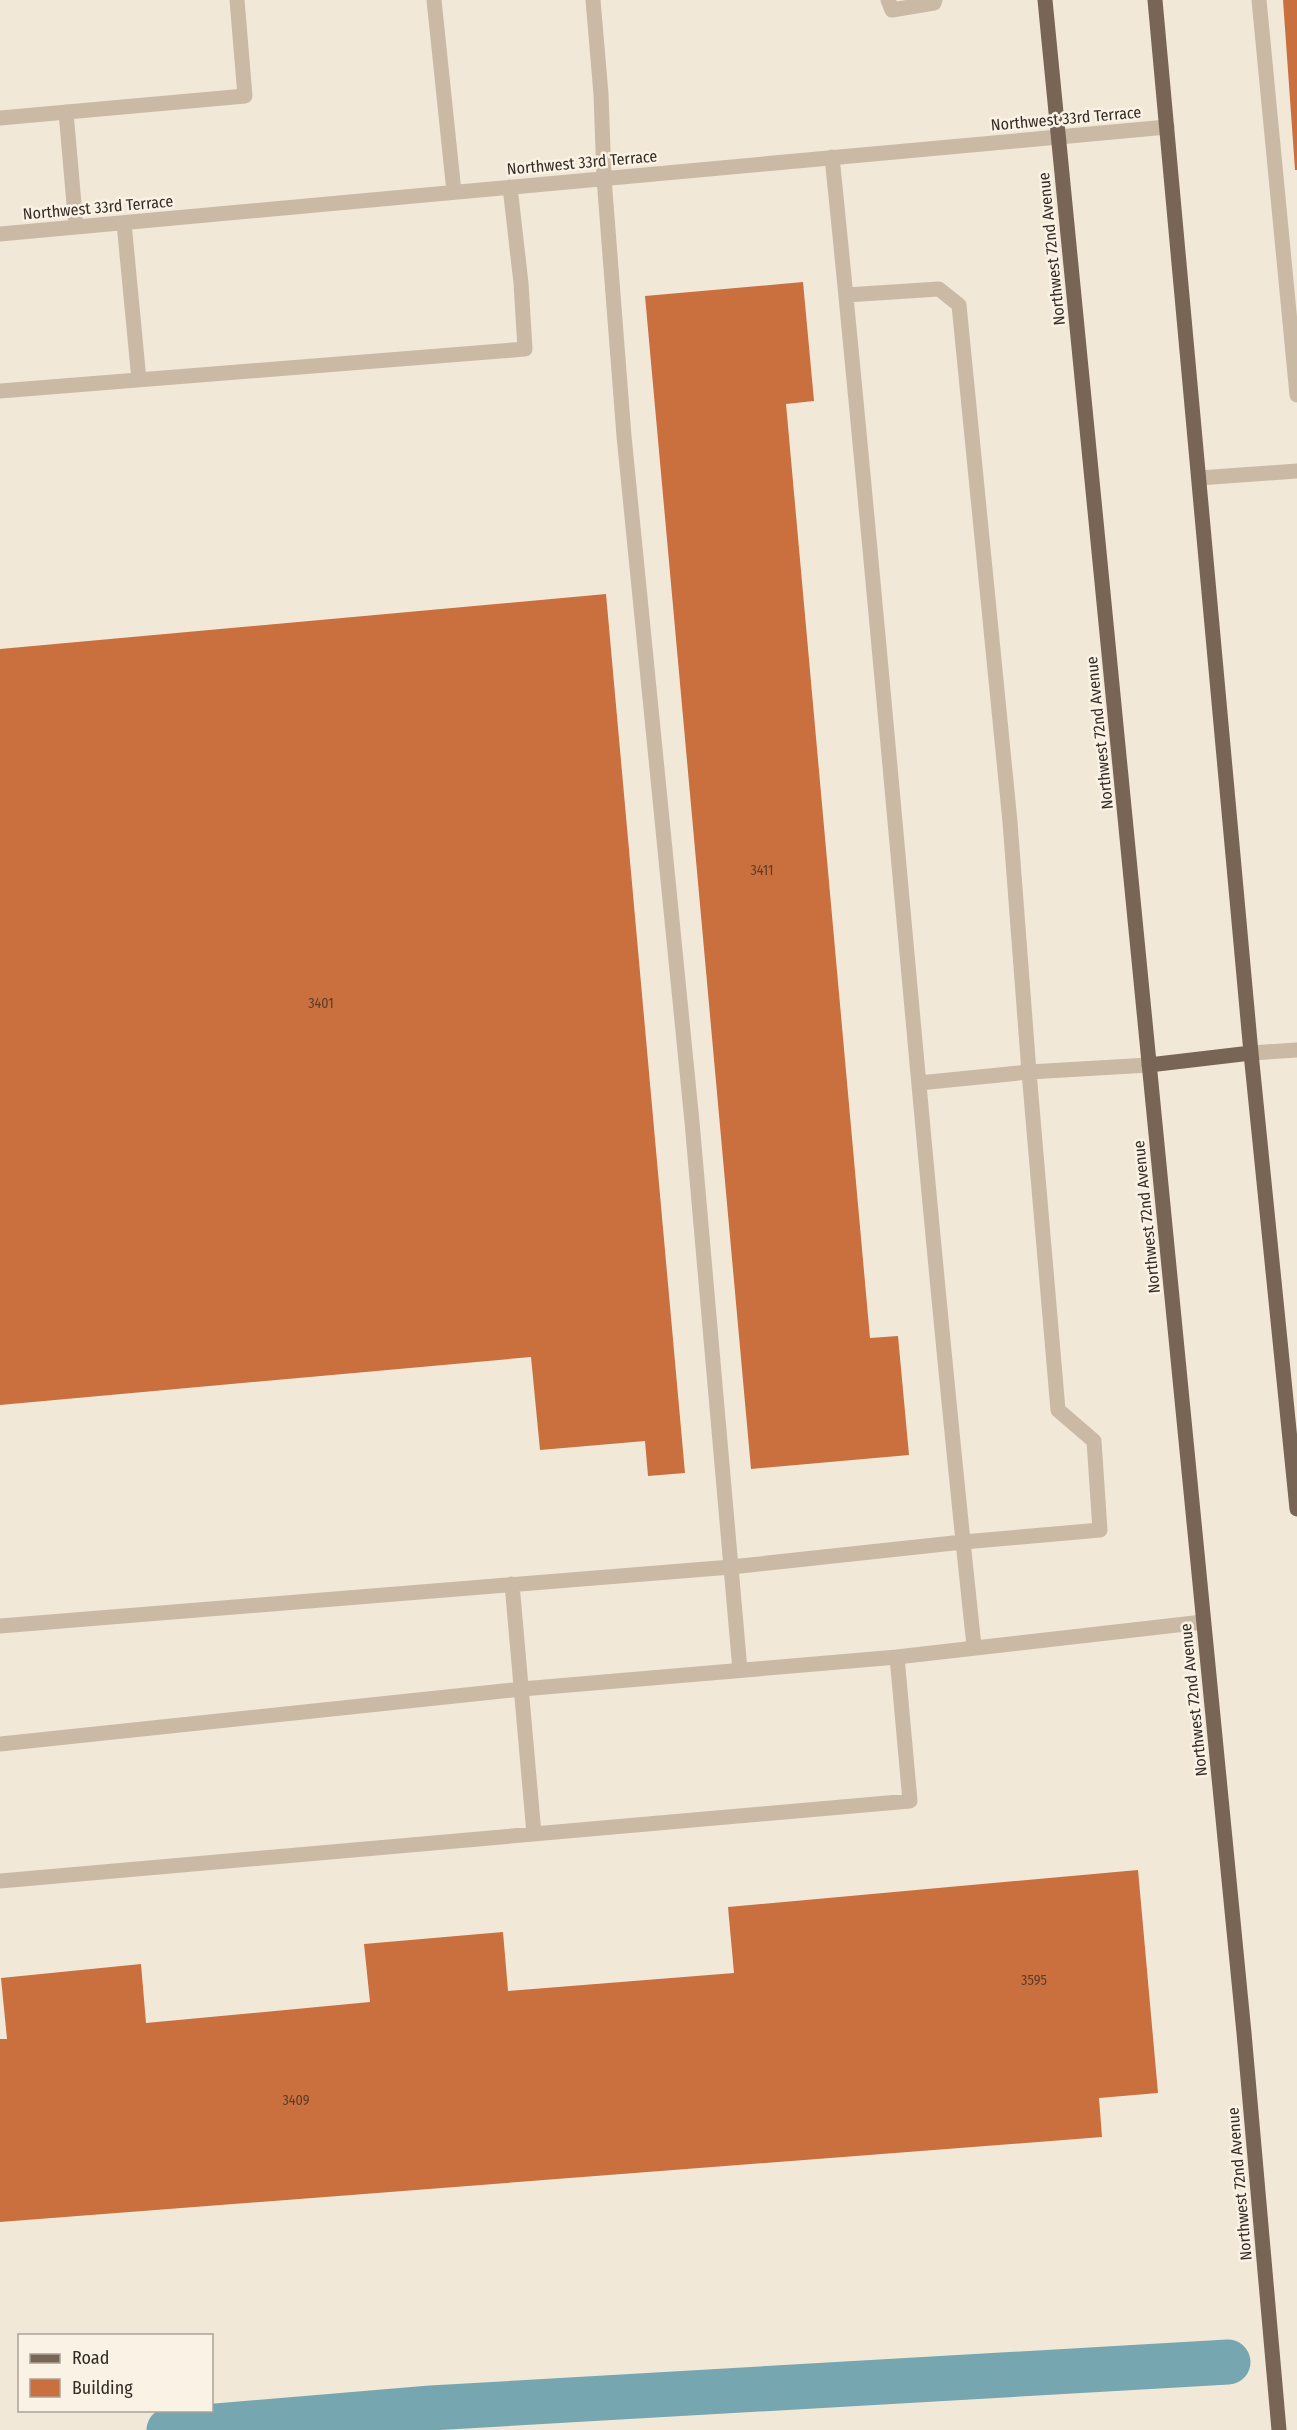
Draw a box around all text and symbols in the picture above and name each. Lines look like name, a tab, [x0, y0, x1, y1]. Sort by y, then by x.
street label: Northwest 33rd Terrace	[990, 102, 1142, 135]
street label: Northwest 33rd Terrace	[506, 146, 658, 179]
street label: Northwest 72nd Avenue	[1034, 171, 1069, 326]
street label: Northwest 33rd Terrace	[22, 191, 174, 224]
street label: Northwest 72nd Avenue	[1082, 655, 1117, 810]
house number: 3411	[751, 862, 774, 879]
house number: 3401	[308, 995, 334, 1012]
street label: Northwest 72nd Avenue	[1129, 1139, 1164, 1294]
street label: Northwest 72nd Avenue	[1176, 1622, 1211, 1777]
house number: 3595	[1021, 1972, 1047, 1989]
house number: 3409	[282, 2092, 310, 2109]
street label: Northwest 72nd Avenue	[1223, 2106, 1256, 2261]
legend	[18, 2334, 213, 2412]
text: Road	[72, 2347, 109, 2369]
text: Building	[72, 2377, 133, 2399]

